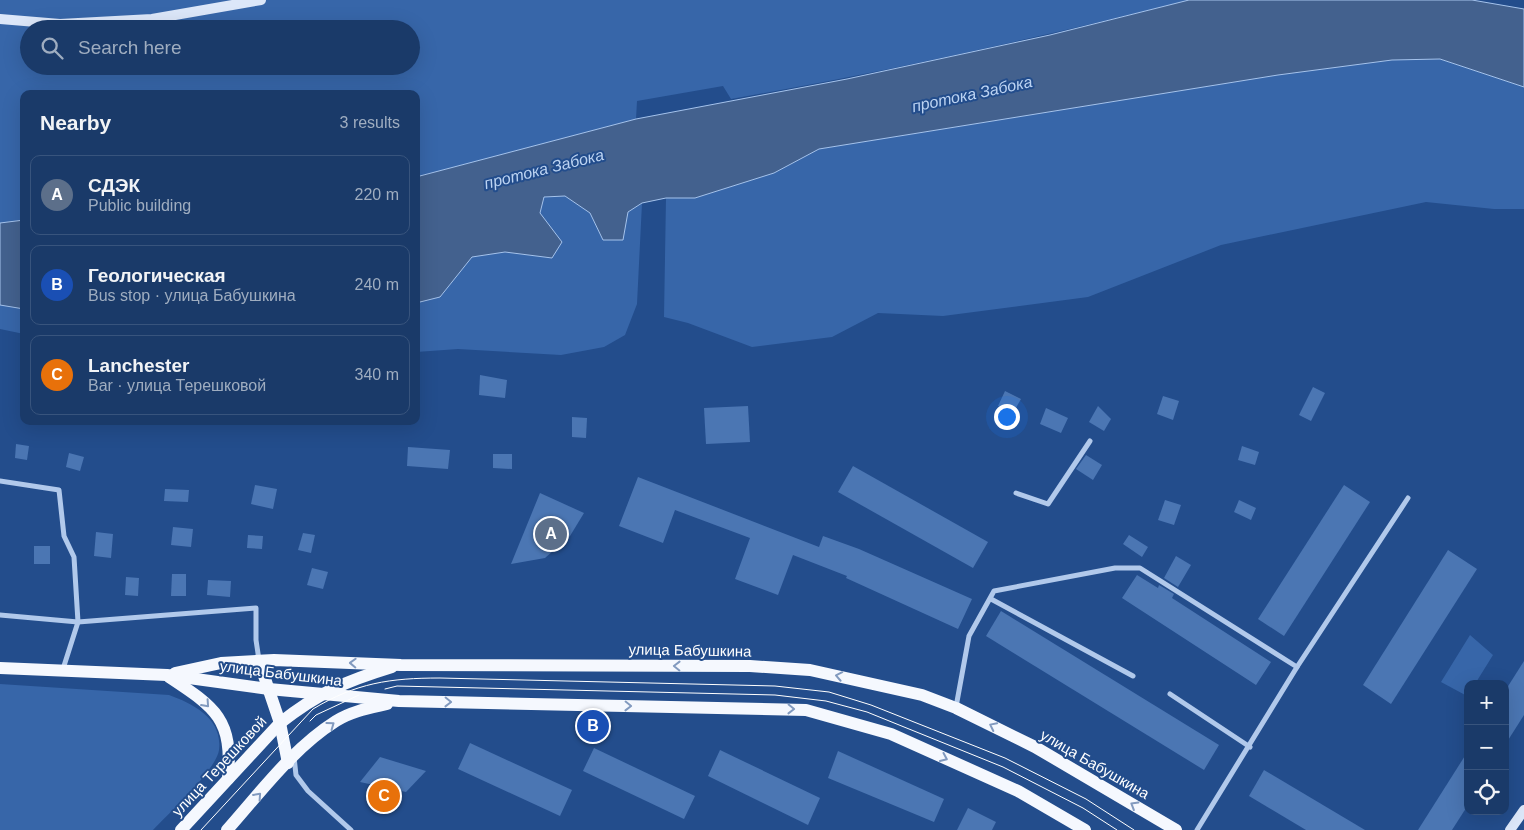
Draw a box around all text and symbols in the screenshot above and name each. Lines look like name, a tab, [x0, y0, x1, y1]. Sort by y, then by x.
search box	[20, 20, 420, 75]
icon: search	[38, 34, 66, 62]
text: Search here	[78, 37, 182, 58]
water label: протока Забока	[910, 73, 1034, 115]
text: Nearby	[40, 111, 111, 134]
text: 3 results	[340, 114, 400, 131]
water label: протока Забока	[482, 146, 606, 192]
text: СДЭК	[88, 175, 140, 196]
text: A	[51, 186, 63, 203]
text: 220 m	[355, 186, 399, 203]
text: Public building	[88, 197, 191, 214]
text: Геологическая	[88, 265, 226, 286]
text: B	[51, 276, 63, 293]
text: 240 m	[355, 276, 399, 293]
text: Bus stop · улица Бабушкина	[88, 287, 296, 304]
text: Lanchester	[88, 355, 189, 376]
text: C	[51, 366, 63, 383]
text: 340 m	[355, 366, 399, 383]
text: Bar · улица Терешковой	[88, 377, 266, 394]
your location	[994, 404, 1020, 430]
pin: A	[535, 515, 567, 553]
street label: улица Бабушкина	[628, 640, 752, 660]
street label: улица Бабушкина	[219, 657, 344, 689]
one-way arrow	[348, 657, 356, 668]
one-way arrow	[673, 660, 681, 671]
one-way arrow	[835, 671, 843, 681]
map controls	[1464, 680, 1509, 815]
button: +	[1464, 680, 1509, 725]
one-way arrow	[444, 697, 452, 707]
one-way arrow	[200, 699, 209, 708]
one-way arrow	[624, 701, 632, 711]
one-way arrow	[787, 704, 795, 714]
pin: B	[577, 707, 609, 745]
street label: улица Терешковой	[168, 713, 270, 819]
one-way arrow	[325, 722, 335, 731]
one-way arrow	[989, 722, 998, 732]
button: −	[1464, 725, 1509, 770]
street label: улица Бабушкина	[1038, 726, 1153, 802]
one-way arrow	[939, 752, 948, 763]
button: locate	[1464, 770, 1509, 815]
pin: C	[368, 777, 400, 815]
one-way arrow	[252, 793, 261, 802]
one-way arrow	[1131, 802, 1140, 812]

